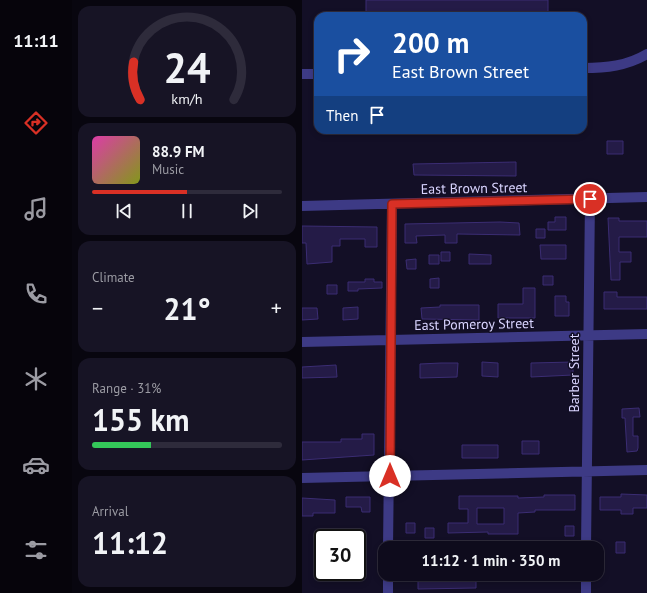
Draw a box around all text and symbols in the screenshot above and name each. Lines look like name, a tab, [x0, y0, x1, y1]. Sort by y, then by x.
text: 200 m	[392, 24, 469, 61]
icon: right	[326, 28, 378, 80]
text: 11:11	[13, 29, 59, 52]
text: 24	[163, 41, 211, 94]
text: East Brown Street	[392, 60, 529, 83]
text: km/h	[171, 88, 203, 107]
icon: arrive	[366, 104, 388, 126]
text: Then	[326, 106, 358, 125]
icon: directions	[22, 109, 50, 137]
text: 88.9 FM	[152, 142, 205, 161]
text: Music	[152, 161, 184, 178]
street label: East Brown Street	[421, 178, 528, 198]
pin	[573, 182, 607, 216]
icon: arrive	[579, 188, 601, 210]
icon: music	[22, 195, 50, 223]
icon: previous	[113, 200, 135, 222]
icon: pause	[176, 200, 198, 222]
icon: next	[239, 200, 261, 222]
text: Climate	[92, 269, 135, 286]
icon: phone	[22, 280, 50, 308]
text: 21°	[163, 289, 211, 328]
text: −	[92, 294, 103, 322]
text: +	[271, 294, 282, 322]
street label: East Pomeroy Street	[414, 314, 534, 334]
street label: Barber Street	[565, 333, 583, 412]
icon: climate	[22, 365, 50, 393]
text: Range · 31%	[92, 380, 161, 397]
text: 155 km	[92, 400, 190, 439]
icon: car	[22, 451, 50, 479]
position arrow	[369, 455, 411, 497]
text: Arrival	[92, 503, 128, 520]
text: 11:12	[92, 523, 168, 562]
speed limit sign: 30	[314, 529, 366, 581]
icon: filters	[22, 536, 50, 564]
text: 11:12 · 1 min · 350 m	[422, 551, 560, 570]

